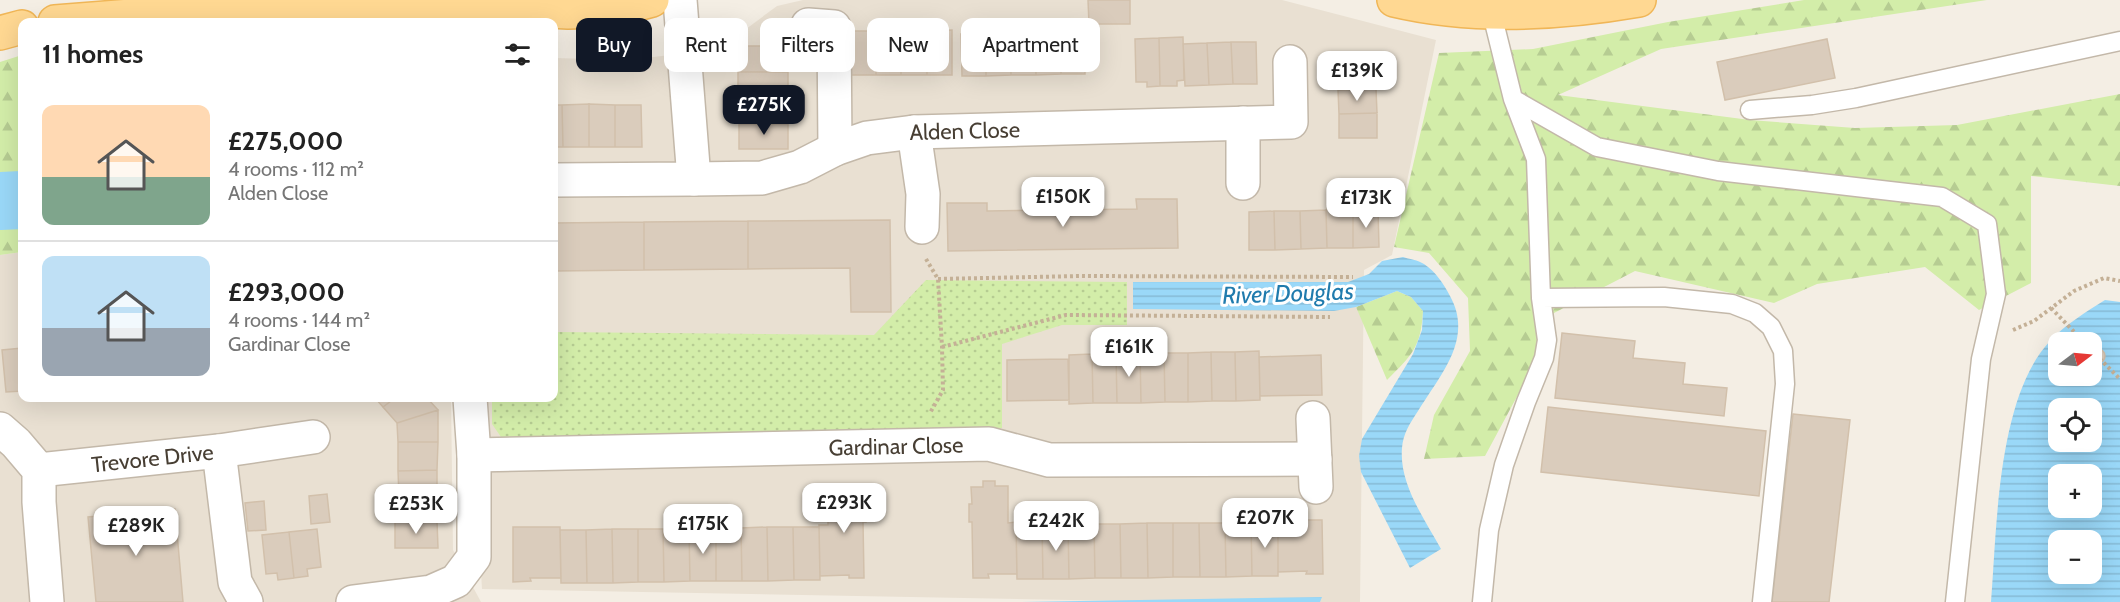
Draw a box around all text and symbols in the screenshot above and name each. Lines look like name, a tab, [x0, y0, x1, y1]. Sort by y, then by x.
chip: Buy	[576, 18, 652, 72]
chip: Rent	[664, 18, 748, 72]
chip: Filters	[760, 18, 855, 72]
chip: New	[867, 18, 949, 72]
chip: Apartment	[961, 18, 1100, 72]
text: 11 homes	[42, 38, 143, 70]
icon: filters	[501, 38, 534, 71]
pin: £139K	[1315, 51, 1399, 102]
text: £139K	[1331, 58, 1383, 82]
pin: £275K	[722, 85, 806, 136]
text: £275K	[737, 92, 791, 116]
street label: Alden Close	[909, 116, 1020, 146]
text: £275,000	[228, 125, 343, 157]
icon: home	[90, 129, 162, 201]
text: 4 rooms · 112 m²	[228, 157, 364, 181]
pin: £150K	[1021, 177, 1105, 228]
pin: £173K	[1324, 178, 1408, 229]
text: Alden Close	[228, 181, 328, 205]
text: £150K	[1035, 184, 1091, 208]
text: £173K	[1340, 185, 1392, 209]
text: £293,000	[228, 276, 345, 308]
water label: River Douglas	[1222, 276, 1354, 310]
icon: home	[90, 280, 162, 352]
text: 4 rooms · 144 m²	[228, 308, 370, 332]
pin: £161K	[1087, 327, 1171, 378]
text: Gardinar Close	[228, 332, 351, 356]
north arrow	[2048, 332, 2102, 386]
map controls	[2048, 332, 2102, 584]
text: £161K	[1105, 334, 1153, 358]
button: locate	[2048, 398, 2102, 452]
street label: Gardinar Close	[828, 431, 964, 461]
street label: Trevore Drive	[90, 438, 215, 478]
button: +	[2048, 464, 2102, 518]
pin: £293K	[802, 483, 886, 534]
pin: £253K	[374, 484, 458, 535]
text: £293K	[816, 490, 872, 514]
text: £253K	[388, 491, 444, 515]
pin: £207K	[1223, 498, 1307, 549]
pin: £242K	[1014, 501, 1098, 552]
pin: £175K	[661, 504, 745, 555]
text: £207K	[1236, 505, 1294, 529]
pin: £289K	[94, 506, 178, 557]
text: £242K	[1028, 508, 1084, 532]
text: £175K	[677, 511, 729, 535]
text: £289K	[108, 513, 164, 537]
button: −	[2048, 530, 2102, 584]

